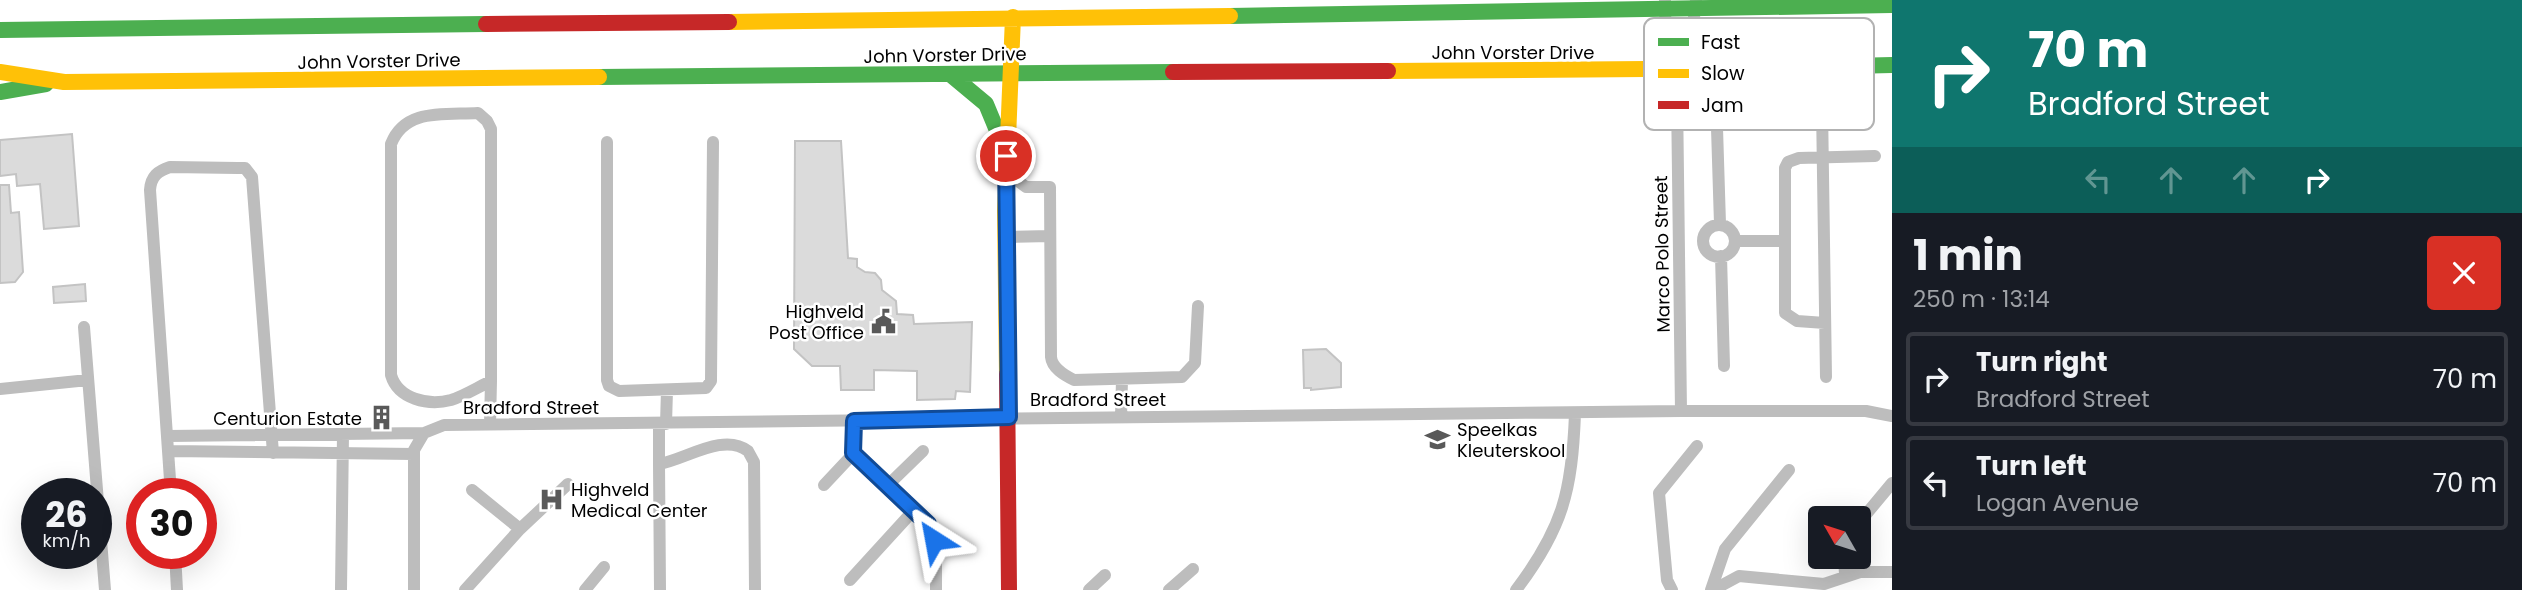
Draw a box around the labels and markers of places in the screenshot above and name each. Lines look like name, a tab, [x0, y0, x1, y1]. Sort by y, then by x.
pin	[976, 126, 1036, 186]
place label: Highveld Post Office	[769, 299, 864, 345]
public building icon: Highveld Post Office	[870, 307, 898, 335]
building icon: Centurion Estate	[368, 404, 396, 432]
place label: Centurion Estate	[213, 406, 362, 431]
place label: Speelkas Kleuterskool	[1457, 417, 1565, 463]
school or university icon: Speelkas Kleuterskool	[1423, 425, 1451, 453]
place label: Highveld Medical Center	[571, 477, 708, 523]
hospital icon: Highveld Medical Center	[537, 485, 565, 513]

